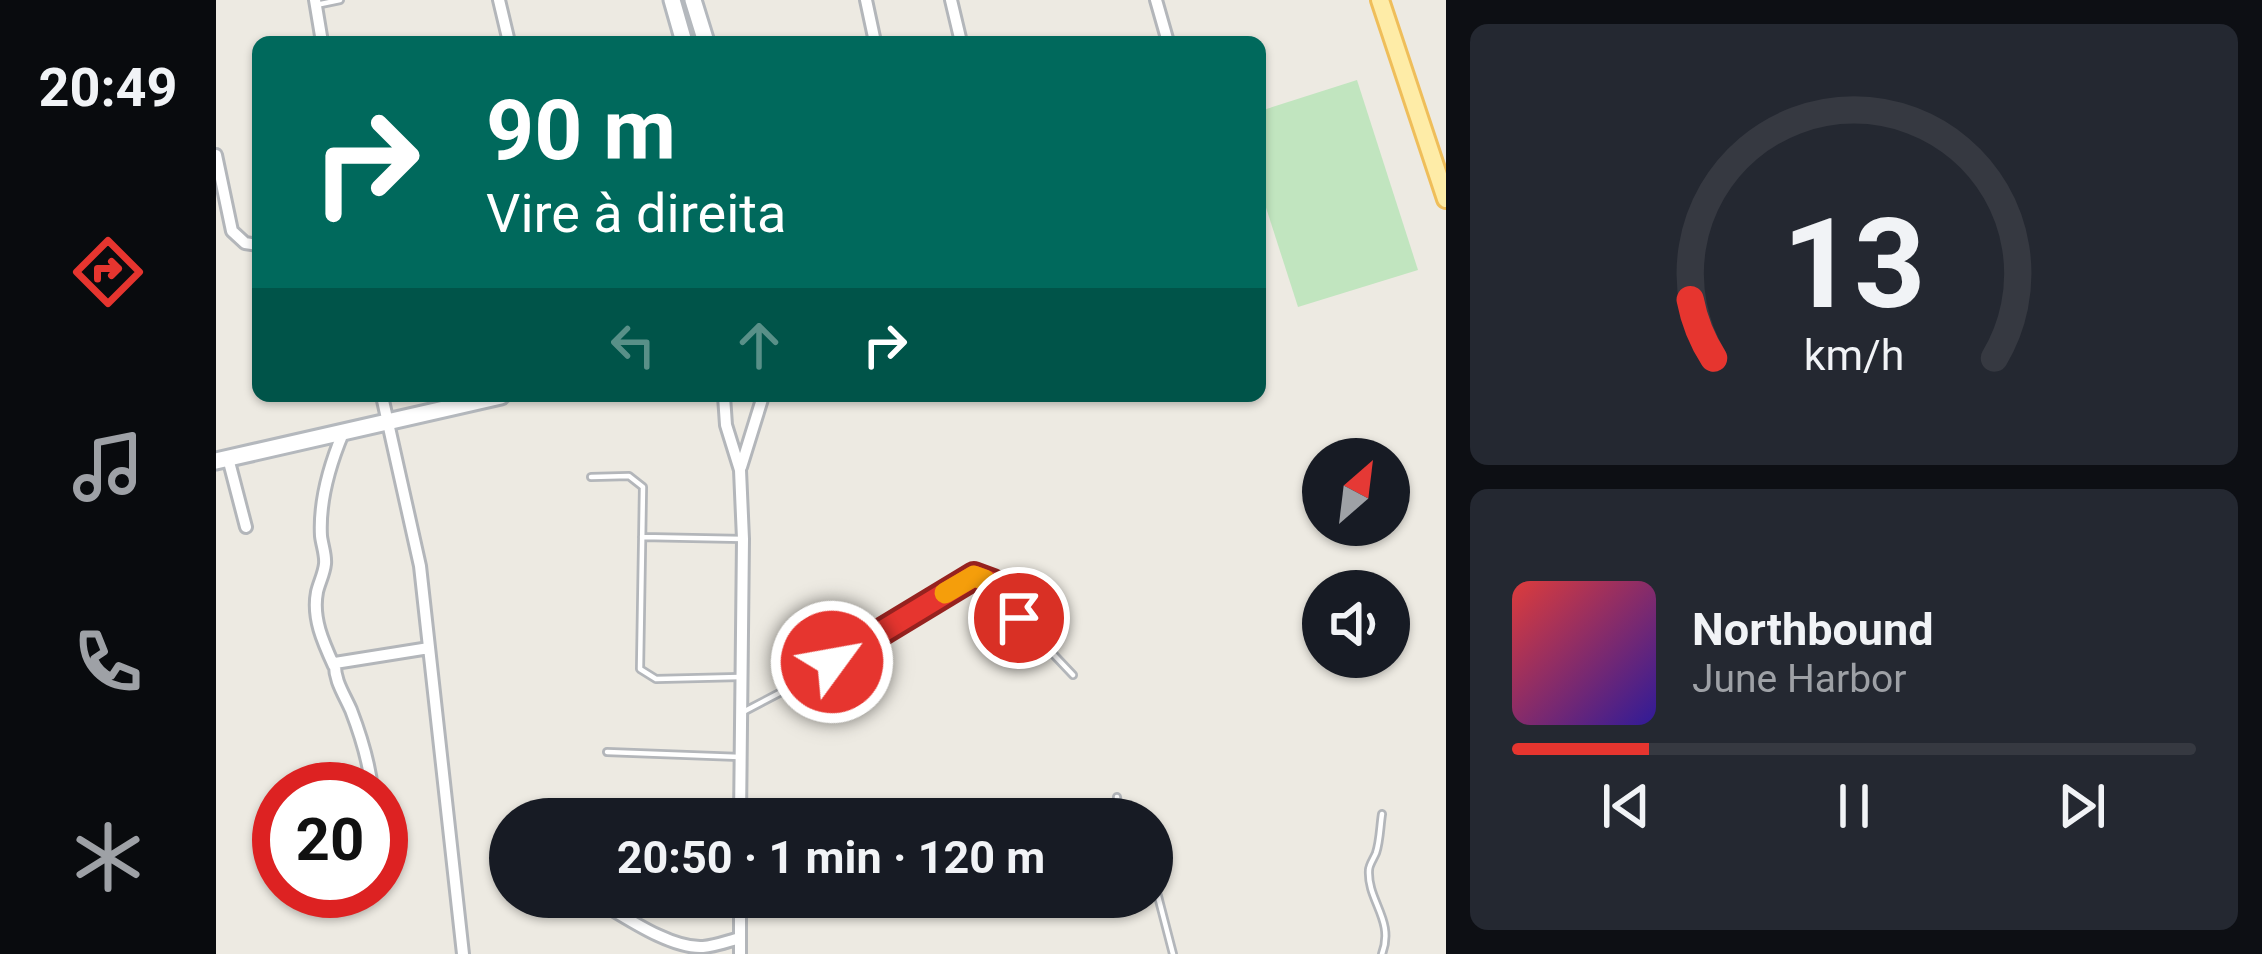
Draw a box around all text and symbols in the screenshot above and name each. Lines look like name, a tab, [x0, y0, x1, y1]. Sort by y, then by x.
text: 20:49	[38, 56, 178, 119]
text: 90 m	[486, 81, 676, 180]
icon: right	[288, 84, 444, 240]
text: Vire à direita	[486, 182, 786, 245]
text: 13	[1782, 191, 1926, 337]
icon: directions	[66, 230, 150, 314]
icon: left	[600, 312, 666, 378]
icon: ahead	[726, 312, 792, 378]
icon: right	[852, 312, 918, 378]
text: km/h	[1804, 329, 1904, 379]
icon: music	[66, 425, 150, 509]
north arrow	[1302, 438, 1410, 546]
map controls	[1302, 438, 1410, 678]
pin	[968, 567, 1070, 669]
button: sound	[1302, 570, 1410, 678]
icon: arrive	[986, 585, 1052, 651]
position arrow	[769, 599, 895, 725]
text: Northbound	[1692, 603, 1934, 656]
icon: phone	[66, 620, 150, 704]
text: June Harbor	[1692, 656, 1907, 702]
speed limit sign: 20	[252, 762, 408, 918]
icon: previous	[1593, 773, 1659, 839]
icon: pause	[1821, 773, 1887, 839]
icon: next	[2049, 773, 2115, 839]
icon: climate	[66, 815, 150, 899]
text: 20:50 · 1 min · 120 m	[617, 831, 1045, 884]

